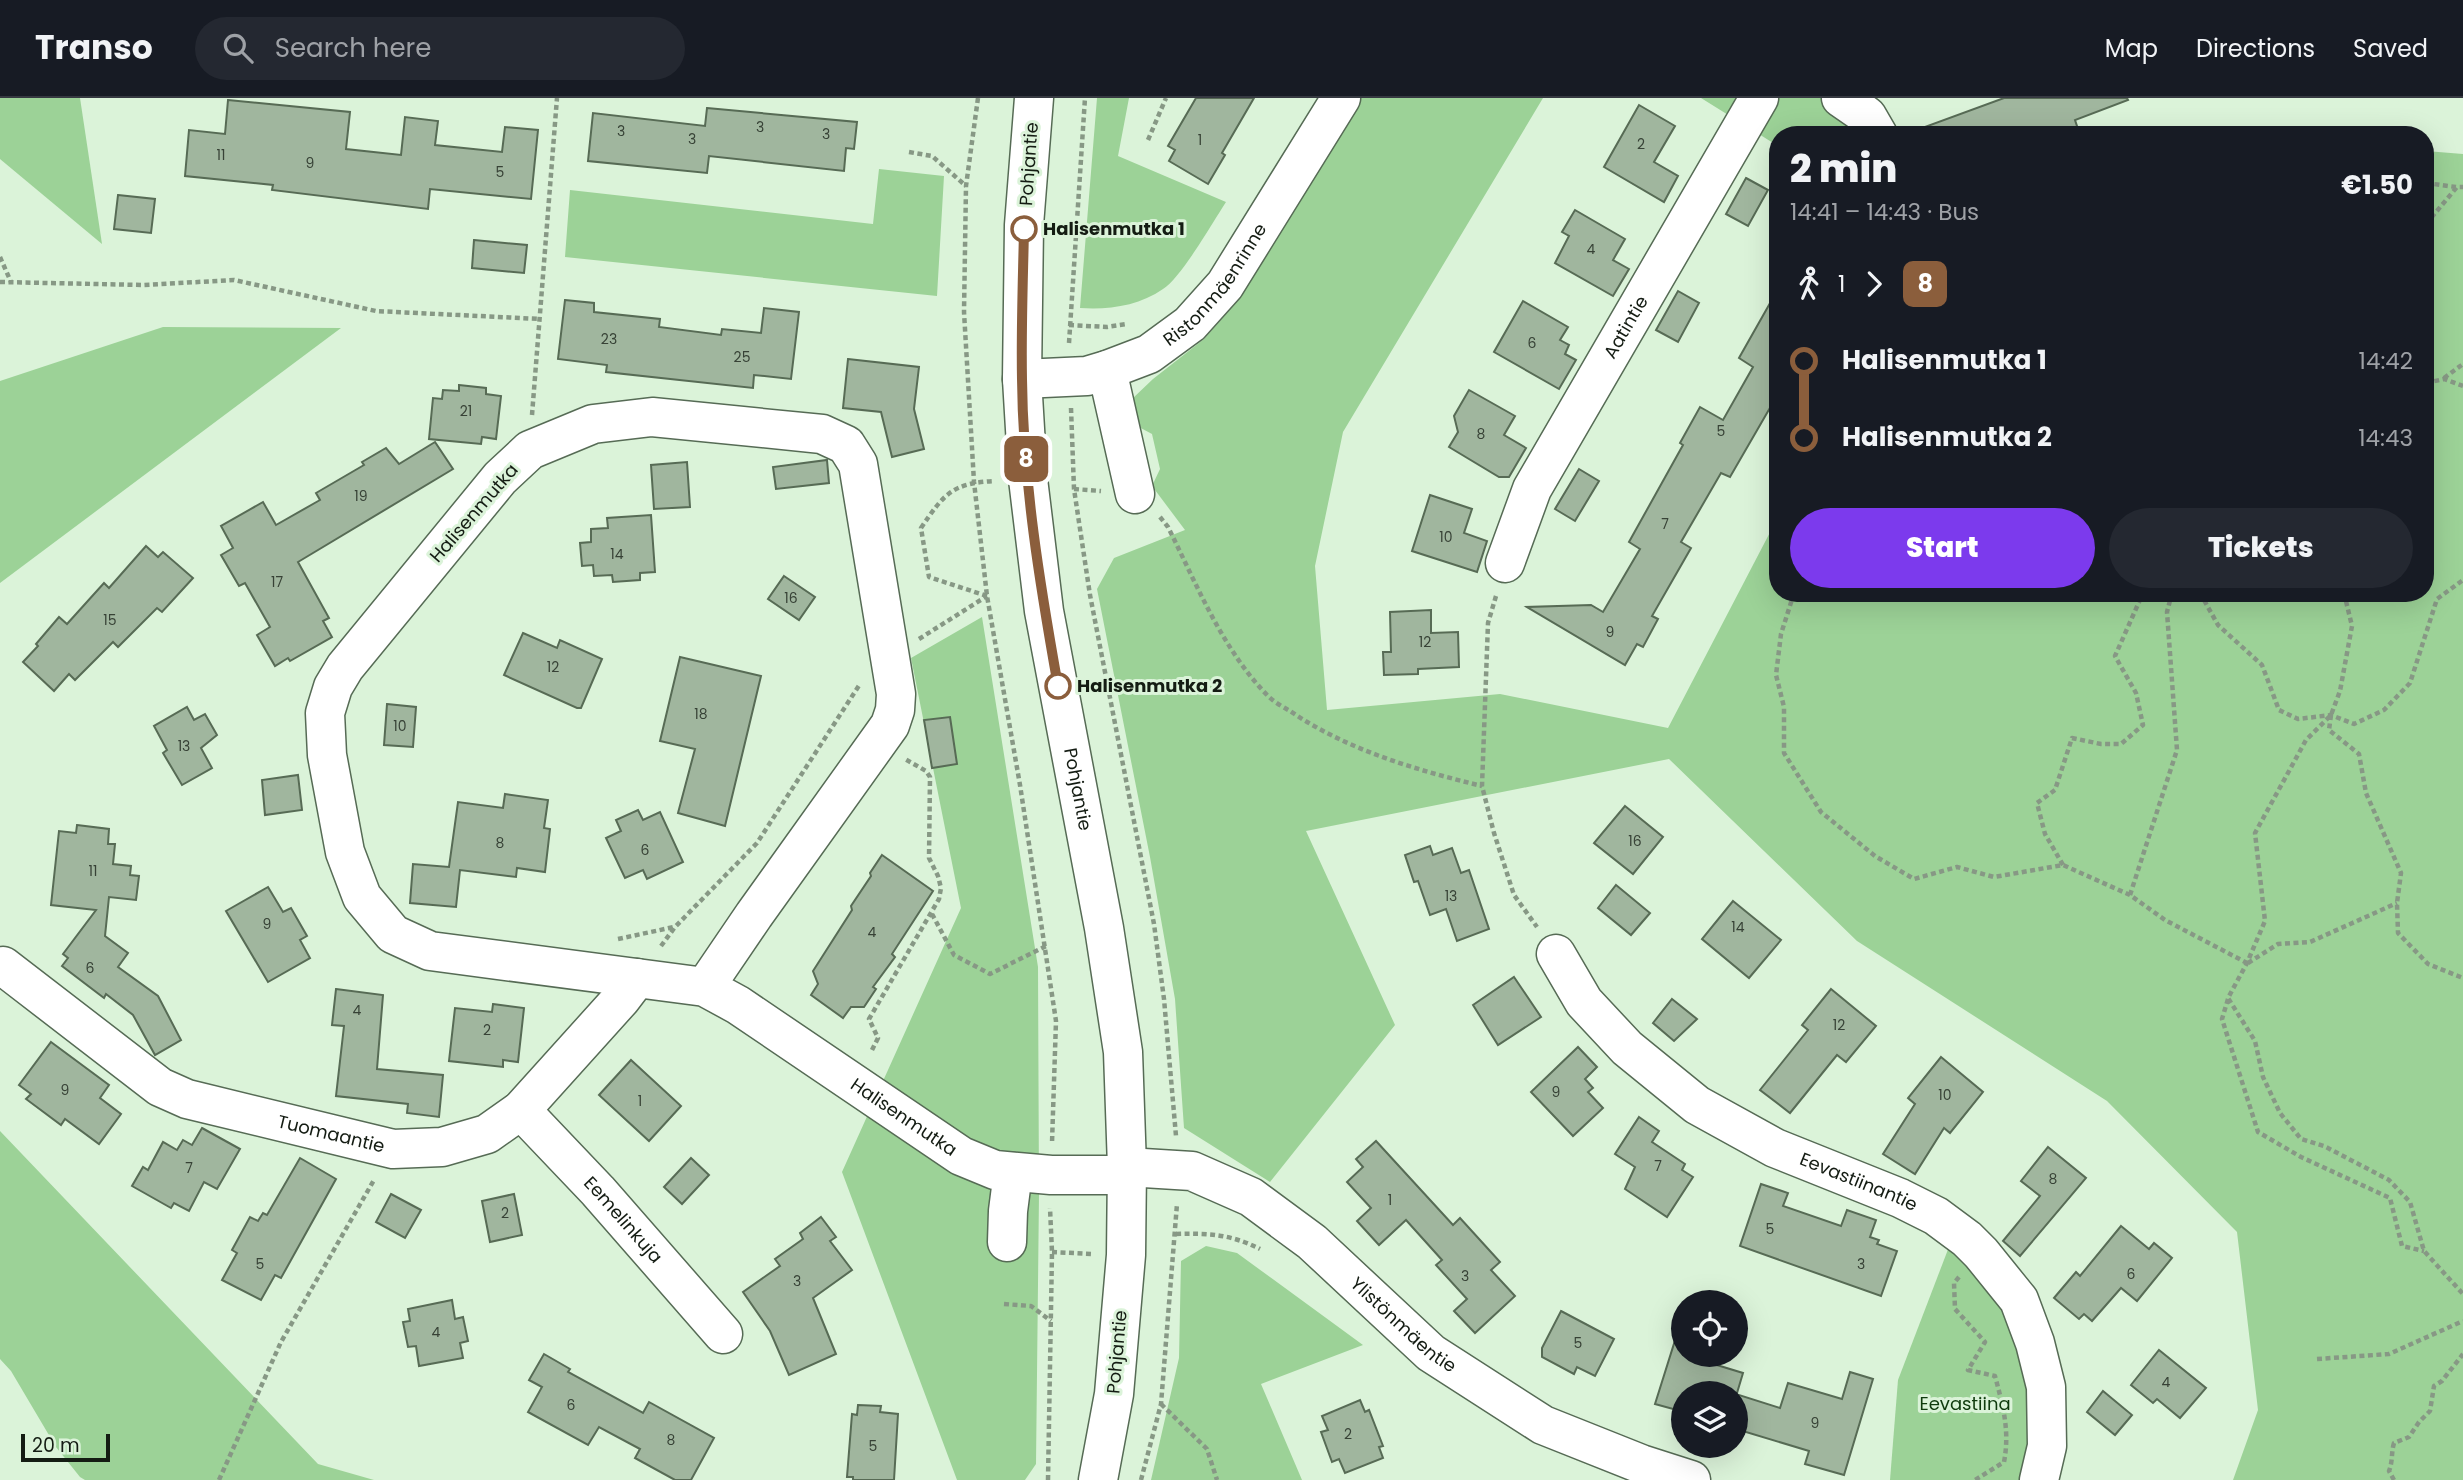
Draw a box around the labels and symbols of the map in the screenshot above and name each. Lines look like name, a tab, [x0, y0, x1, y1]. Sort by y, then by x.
house number: 3	[756, 117, 764, 137]
house number: 3	[617, 121, 625, 141]
street label: Pohjantie	[1013, 121, 1044, 207]
house number: 3	[822, 124, 830, 144]
house number: 3	[688, 129, 696, 149]
house number: 1	[1198, 130, 1202, 150]
house number: 2	[1637, 134, 1645, 154]
house number: 11	[217, 145, 225, 165]
house number: 9	[306, 153, 314, 173]
house number: 5	[496, 162, 504, 182]
marker: Halisenmutka 1	[1011, 216, 1037, 242]
place label: Halisenmutka 1	[1043, 216, 1185, 241]
street label: Ristonmäenrinne	[1158, 218, 1272, 352]
house number: 4	[1587, 239, 1596, 259]
street label: Aatintie	[1597, 291, 1654, 363]
house number: 23	[601, 329, 617, 349]
house number: 6	[1528, 333, 1537, 353]
house number: 25	[734, 347, 750, 367]
house number: 21	[460, 401, 472, 421]
house number: 5	[1717, 421, 1725, 441]
house number: 8	[1477, 424, 1486, 444]
line badge: 8	[1003, 436, 1049, 482]
street label: Halisenmutka	[424, 458, 524, 568]
house number: 19	[354, 486, 368, 506]
house number: 7	[1661, 514, 1669, 534]
house number: 10	[1439, 527, 1453, 547]
house number: 14	[610, 544, 624, 564]
house number: 17	[271, 572, 283, 592]
house number: 16	[784, 588, 798, 608]
house number: 15	[103, 610, 117, 630]
house number: 9	[1606, 622, 1614, 642]
house number: 12	[1419, 632, 1431, 652]
house number: 12	[547, 657, 559, 677]
marker: Halisenmutka 2	[1045, 673, 1071, 699]
place label: Halisenmutka 2	[1077, 673, 1222, 698]
house number: 18	[694, 704, 708, 724]
house number: 10	[393, 716, 407, 736]
house number: 13	[178, 736, 190, 756]
street label: Pohjantie	[1058, 746, 1098, 833]
house number: 16	[1628, 831, 1642, 851]
house number: 8	[496, 833, 505, 853]
house number: 6	[641, 840, 650, 860]
house number: 11	[89, 861, 97, 881]
house number: 13	[1445, 886, 1457, 906]
house number: 9	[263, 914, 271, 934]
house number: 14	[1731, 917, 1745, 937]
house number: 4	[868, 922, 877, 942]
house number: 6	[86, 958, 95, 978]
house number: 4	[353, 1000, 362, 1020]
house number: 12	[1833, 1015, 1845, 1035]
house number: 2	[483, 1020, 491, 1040]
street label: Halisenmutka	[846, 1072, 962, 1162]
house number: 9	[61, 1080, 69, 1100]
house number: 9	[1552, 1082, 1560, 1102]
house number: 10	[1938, 1085, 1952, 1105]
house number: 1	[638, 1091, 642, 1111]
street label: Tuomaantie	[275, 1108, 387, 1159]
street label: Eevastiinantie	[1796, 1146, 1922, 1217]
house number: 7	[1654, 1156, 1662, 1176]
house number: 7	[185, 1158, 193, 1178]
house number: 8	[2049, 1169, 2058, 1189]
street label: Eemelinkuja	[578, 1171, 668, 1268]
house number: 1	[1388, 1190, 1392, 1210]
house number: 2	[501, 1203, 509, 1223]
house number: 5	[1766, 1219, 1774, 1239]
house number: 5	[256, 1254, 264, 1274]
house number: 3	[1857, 1254, 1865, 1274]
house number: 6	[2127, 1264, 2136, 1284]
house number: 3	[1461, 1266, 1469, 1286]
house number: 3	[793, 1271, 801, 1291]
street label: Ylistönmäentie	[1345, 1271, 1461, 1378]
street label: Pohjantie	[1100, 1309, 1133, 1395]
house number: 4	[432, 1322, 441, 1342]
house number: 5	[1574, 1333, 1582, 1353]
house number: 4	[2162, 1372, 2171, 1392]
park label: Eevastiina	[1919, 1391, 2011, 1416]
house number: 6	[567, 1395, 576, 1415]
house number: 9	[1811, 1413, 1819, 1433]
house number: 2	[1344, 1424, 1352, 1444]
house number: 8	[667, 1430, 676, 1450]
scale bar	[21, 1431, 110, 1463]
house number: 5	[869, 1436, 877, 1456]

